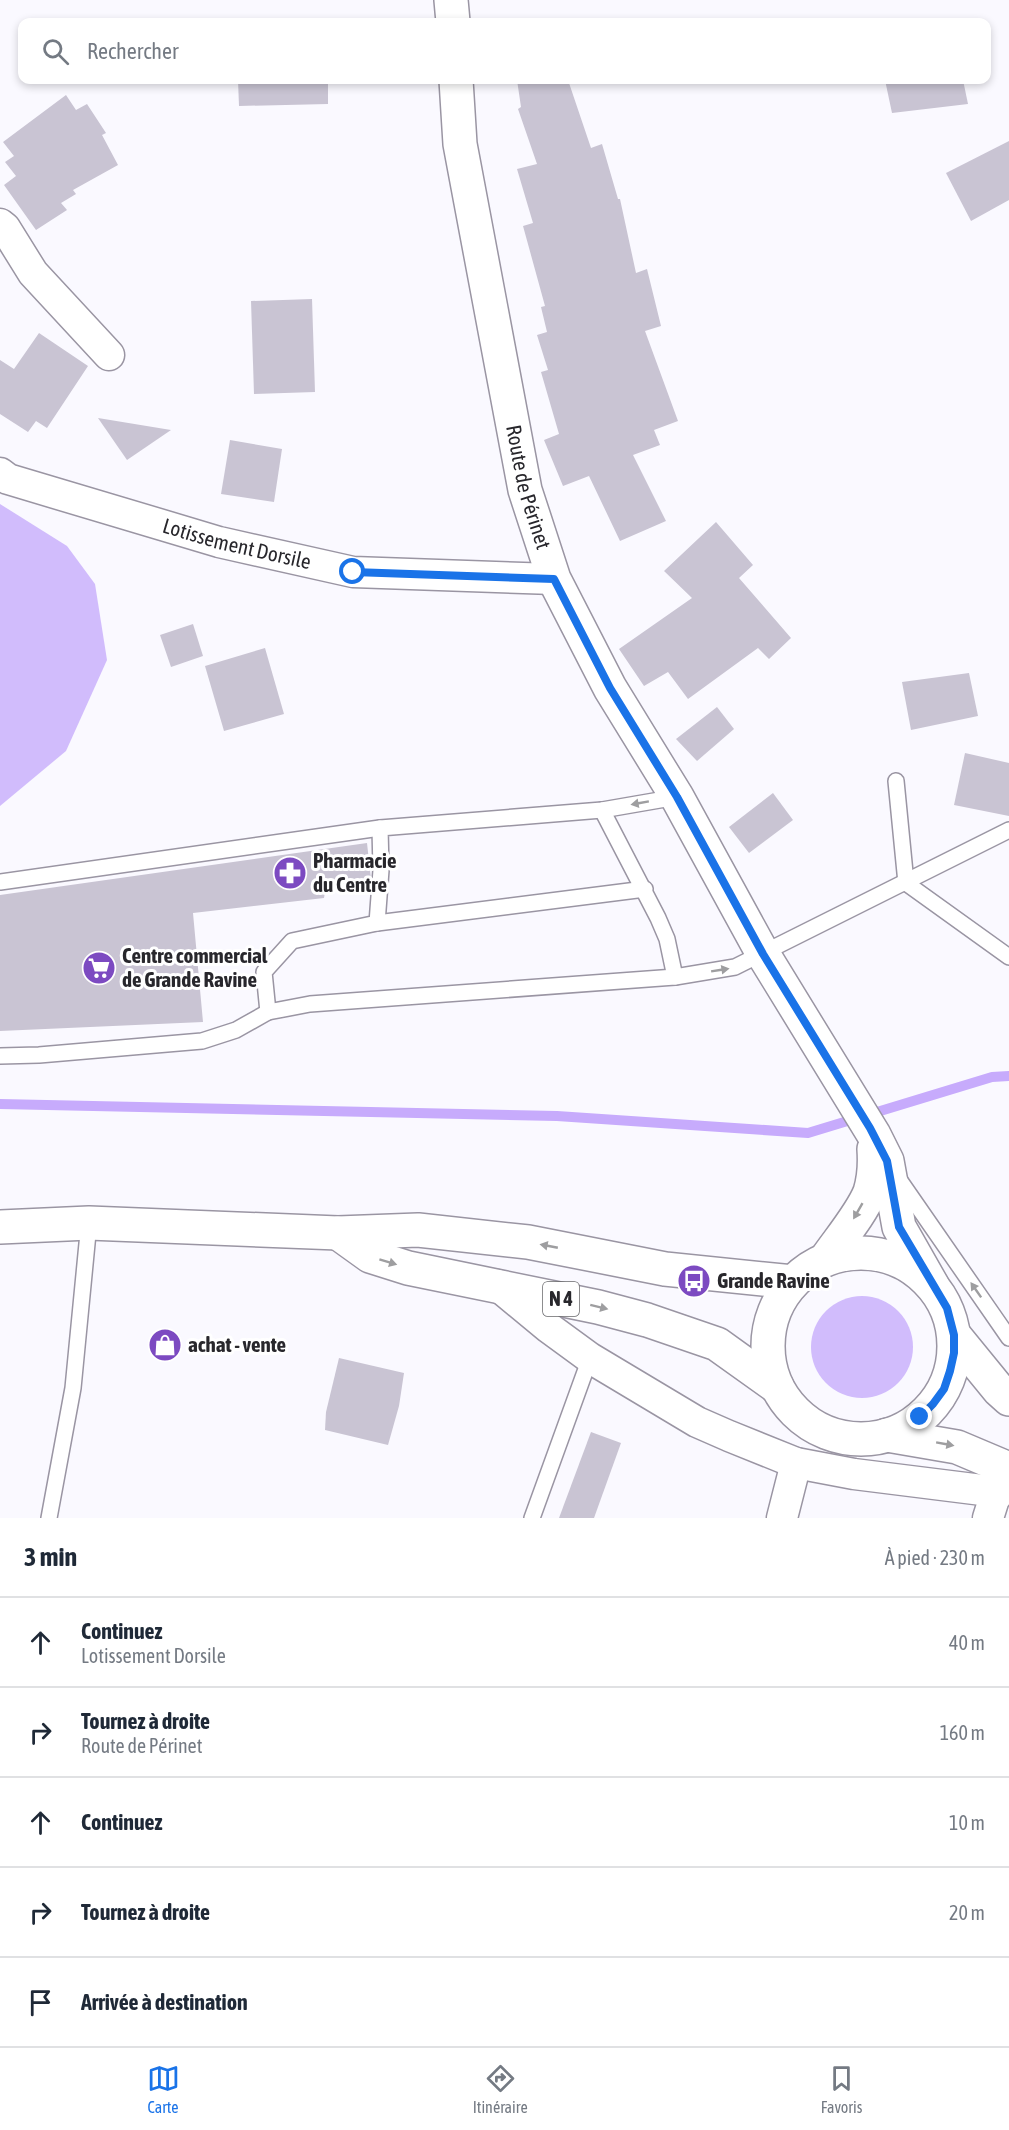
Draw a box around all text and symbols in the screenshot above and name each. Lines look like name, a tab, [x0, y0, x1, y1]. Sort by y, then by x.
search box	[18, 18, 991, 84]
icon: search	[39, 35, 72, 68]
text: Rechercher	[87, 38, 178, 64]
street label: Route de Périnet	[502, 423, 556, 552]
street label: Lotissement Dorsile	[160, 513, 313, 573]
route start	[339, 558, 365, 584]
one-way arrow	[630, 799, 649, 808]
place label: Pharmacie du Centre	[313, 848, 396, 896]
pharmacy icon: Pharmacie du Centre	[272, 855, 308, 891]
place label: Centre commercial de Grande Ravine	[122, 943, 268, 991]
supermarket icon: Centre commercial de Grande Ravine	[81, 950, 117, 986]
one-way arrow	[711, 965, 730, 974]
one-way arrow	[854, 1203, 864, 1220]
one-way arrow	[539, 1241, 558, 1250]
one-way arrow	[379, 1258, 397, 1267]
bus stop icon: Grande Ravine	[676, 1263, 712, 1299]
place label: Grande Ravine	[717, 1268, 830, 1292]
road number: N 4	[543, 1282, 579, 1316]
one-way arrow	[971, 1282, 982, 1298]
one-way arrow	[590, 1303, 608, 1313]
shop icon: achat - vente	[147, 1327, 183, 1363]
place label: achat - vente	[188, 1332, 286, 1356]
route end	[906, 1403, 932, 1429]
one-way arrow	[936, 1440, 955, 1449]
text: 3 min	[24, 1542, 77, 1572]
text: À pied · 230 m	[885, 1546, 985, 1569]
text: Continuez	[81, 1618, 163, 1644]
icon: ahead	[24, 1626, 57, 1659]
text: 40 m	[949, 1631, 985, 1654]
text: Lotissement Dorsile	[81, 1644, 226, 1667]
text: Tournez à droite	[81, 1708, 210, 1734]
icon: right	[24, 1716, 57, 1749]
text: 160 m	[940, 1721, 985, 1744]
text: Route de Périnet	[81, 1734, 202, 1757]
icon: ahead	[24, 1806, 57, 1839]
text: Continuez	[81, 1809, 163, 1835]
text: 10 m	[949, 1811, 985, 1834]
icon: right	[24, 1896, 57, 1929]
text: Tournez à droite	[81, 1899, 210, 1925]
text: 20 m	[949, 1901, 985, 1924]
icon: arrive	[24, 1986, 57, 2019]
text: Arrivée à destination	[81, 1989, 248, 2015]
tab: Carte	[147, 2062, 180, 2116]
tab: Itinéraire	[473, 2062, 528, 2116]
tab: Favoris	[821, 2062, 862, 2116]

